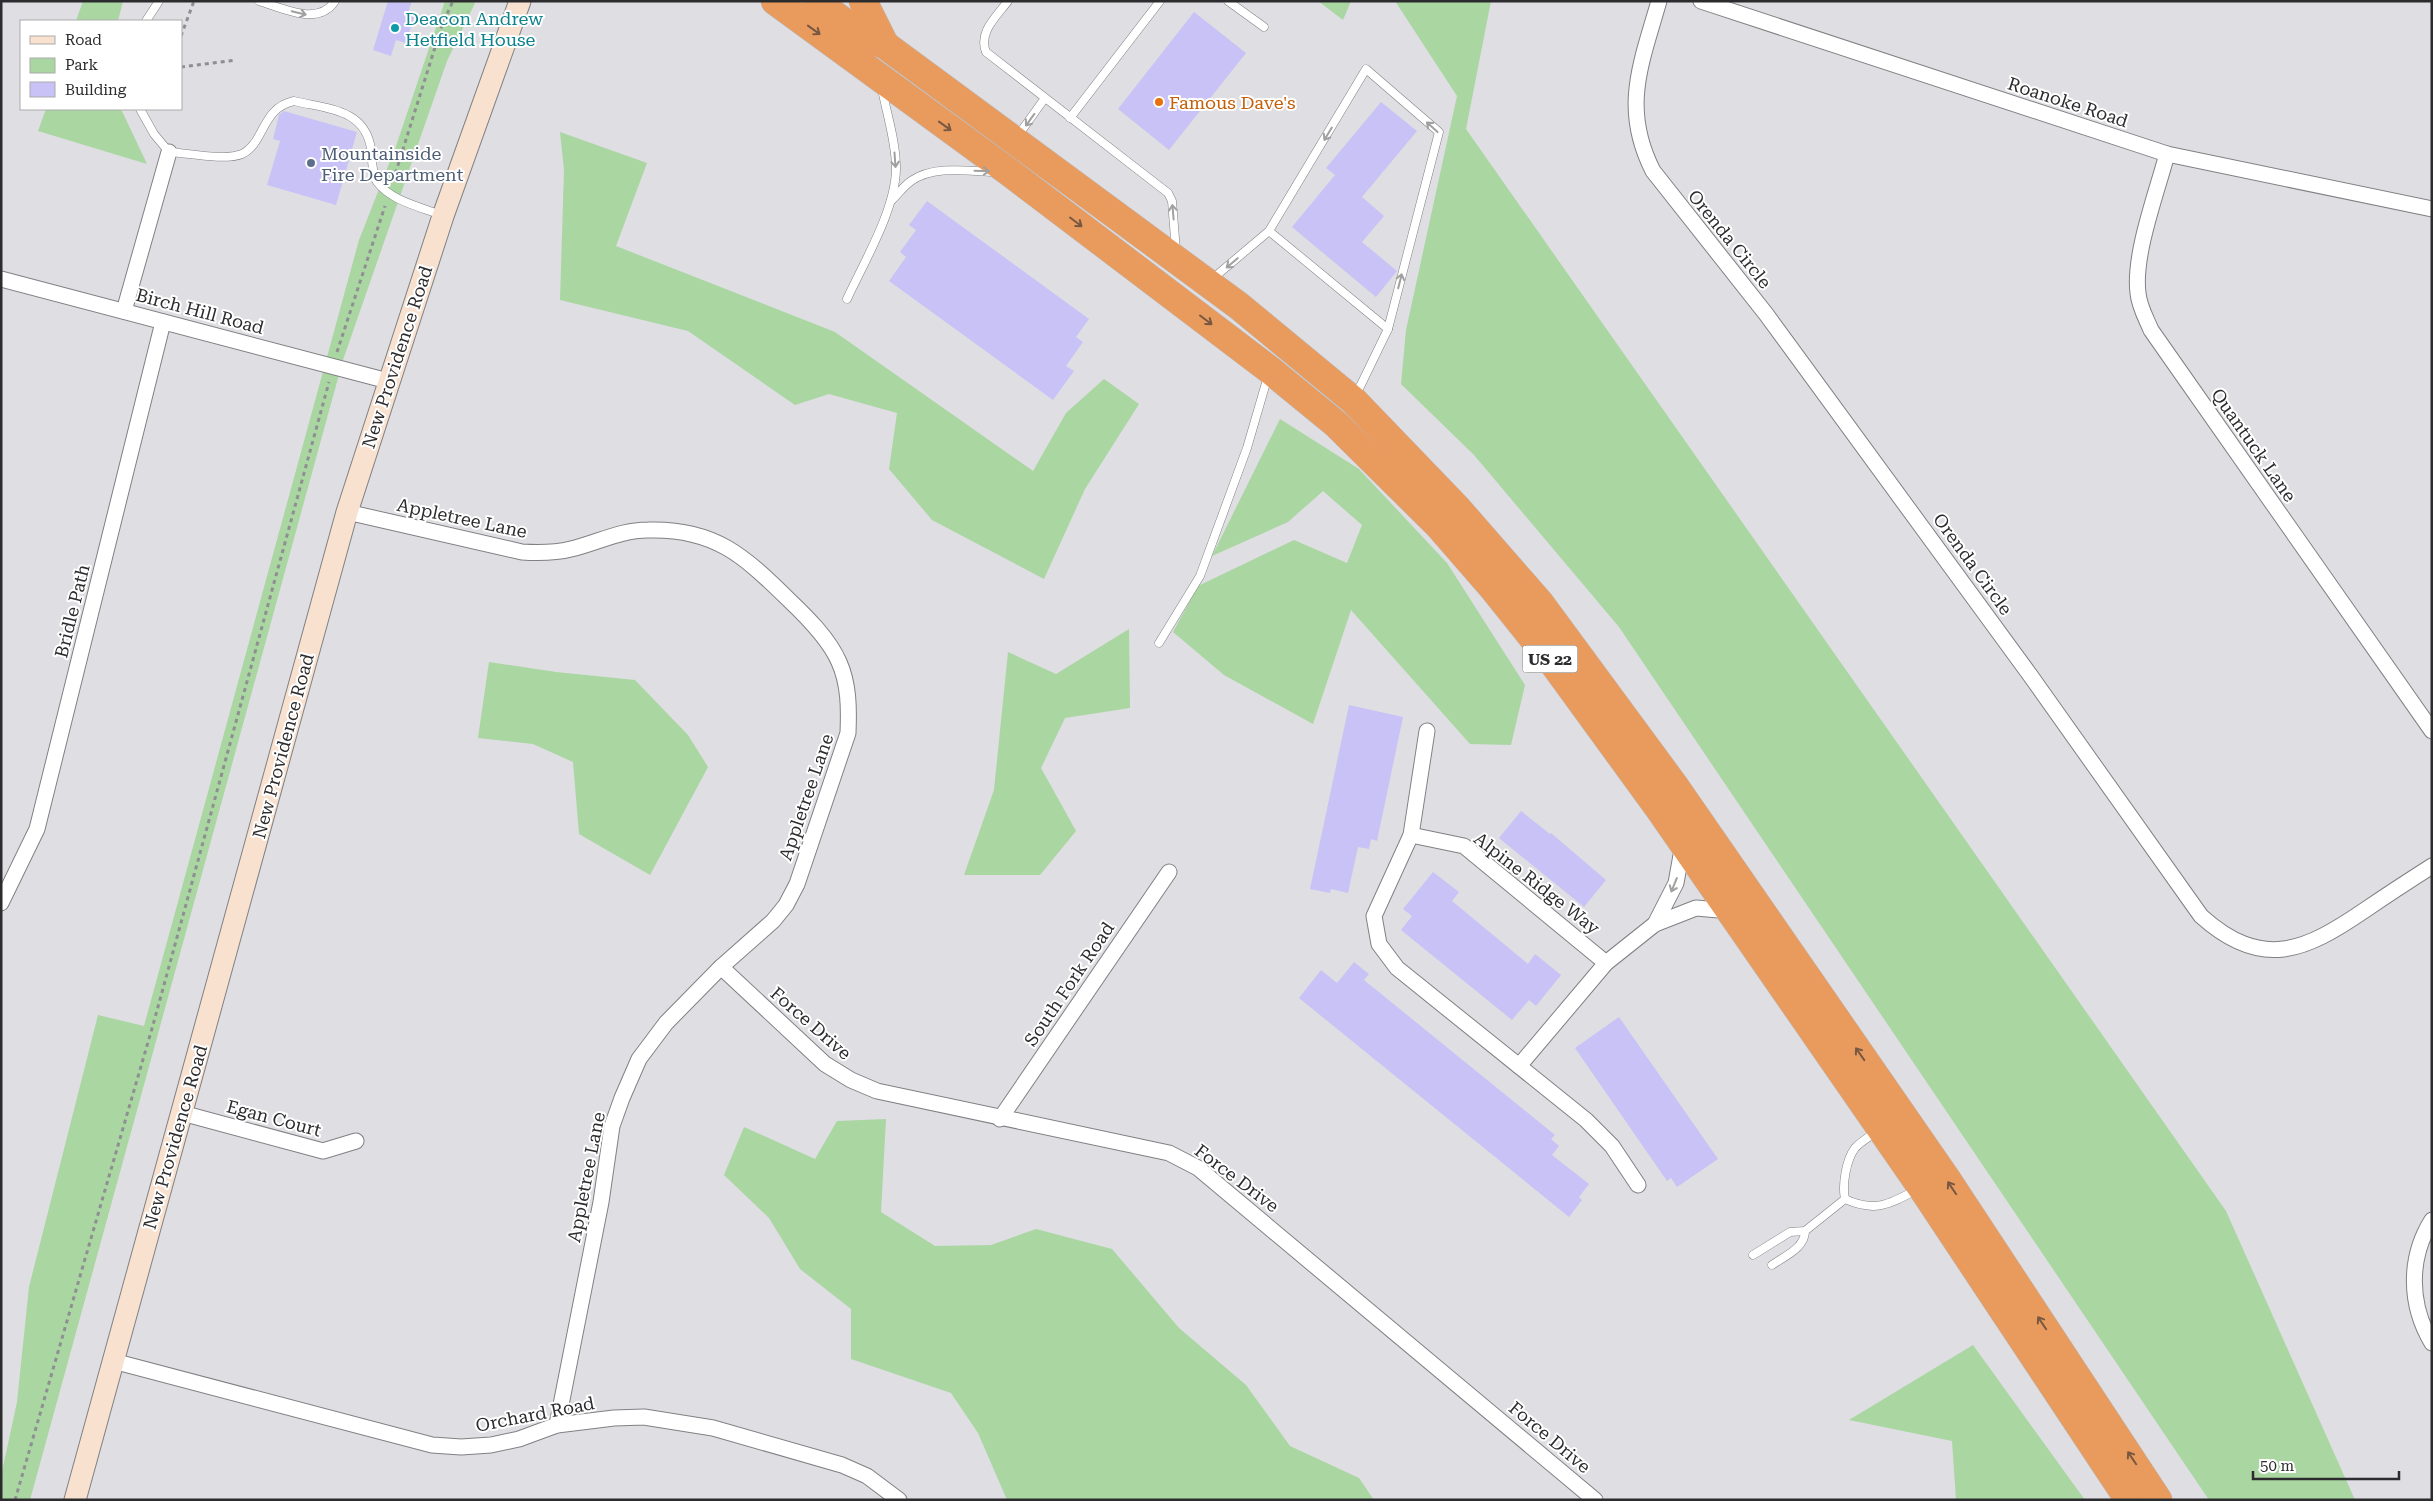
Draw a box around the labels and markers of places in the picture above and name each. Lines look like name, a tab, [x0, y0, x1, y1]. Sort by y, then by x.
place label: Deacon Andrew Hetfield House	[405, 8, 543, 50]
marker: Deacon Andrew Hetfield House	[389, 22, 401, 34]
place label: Famous Dave's	[1169, 92, 1295, 113]
marker: Famous Dave's	[1153, 96, 1165, 108]
place label: Mountainside Fire Department	[321, 143, 464, 185]
marker: Mountainside Fire Department	[305, 157, 317, 169]

